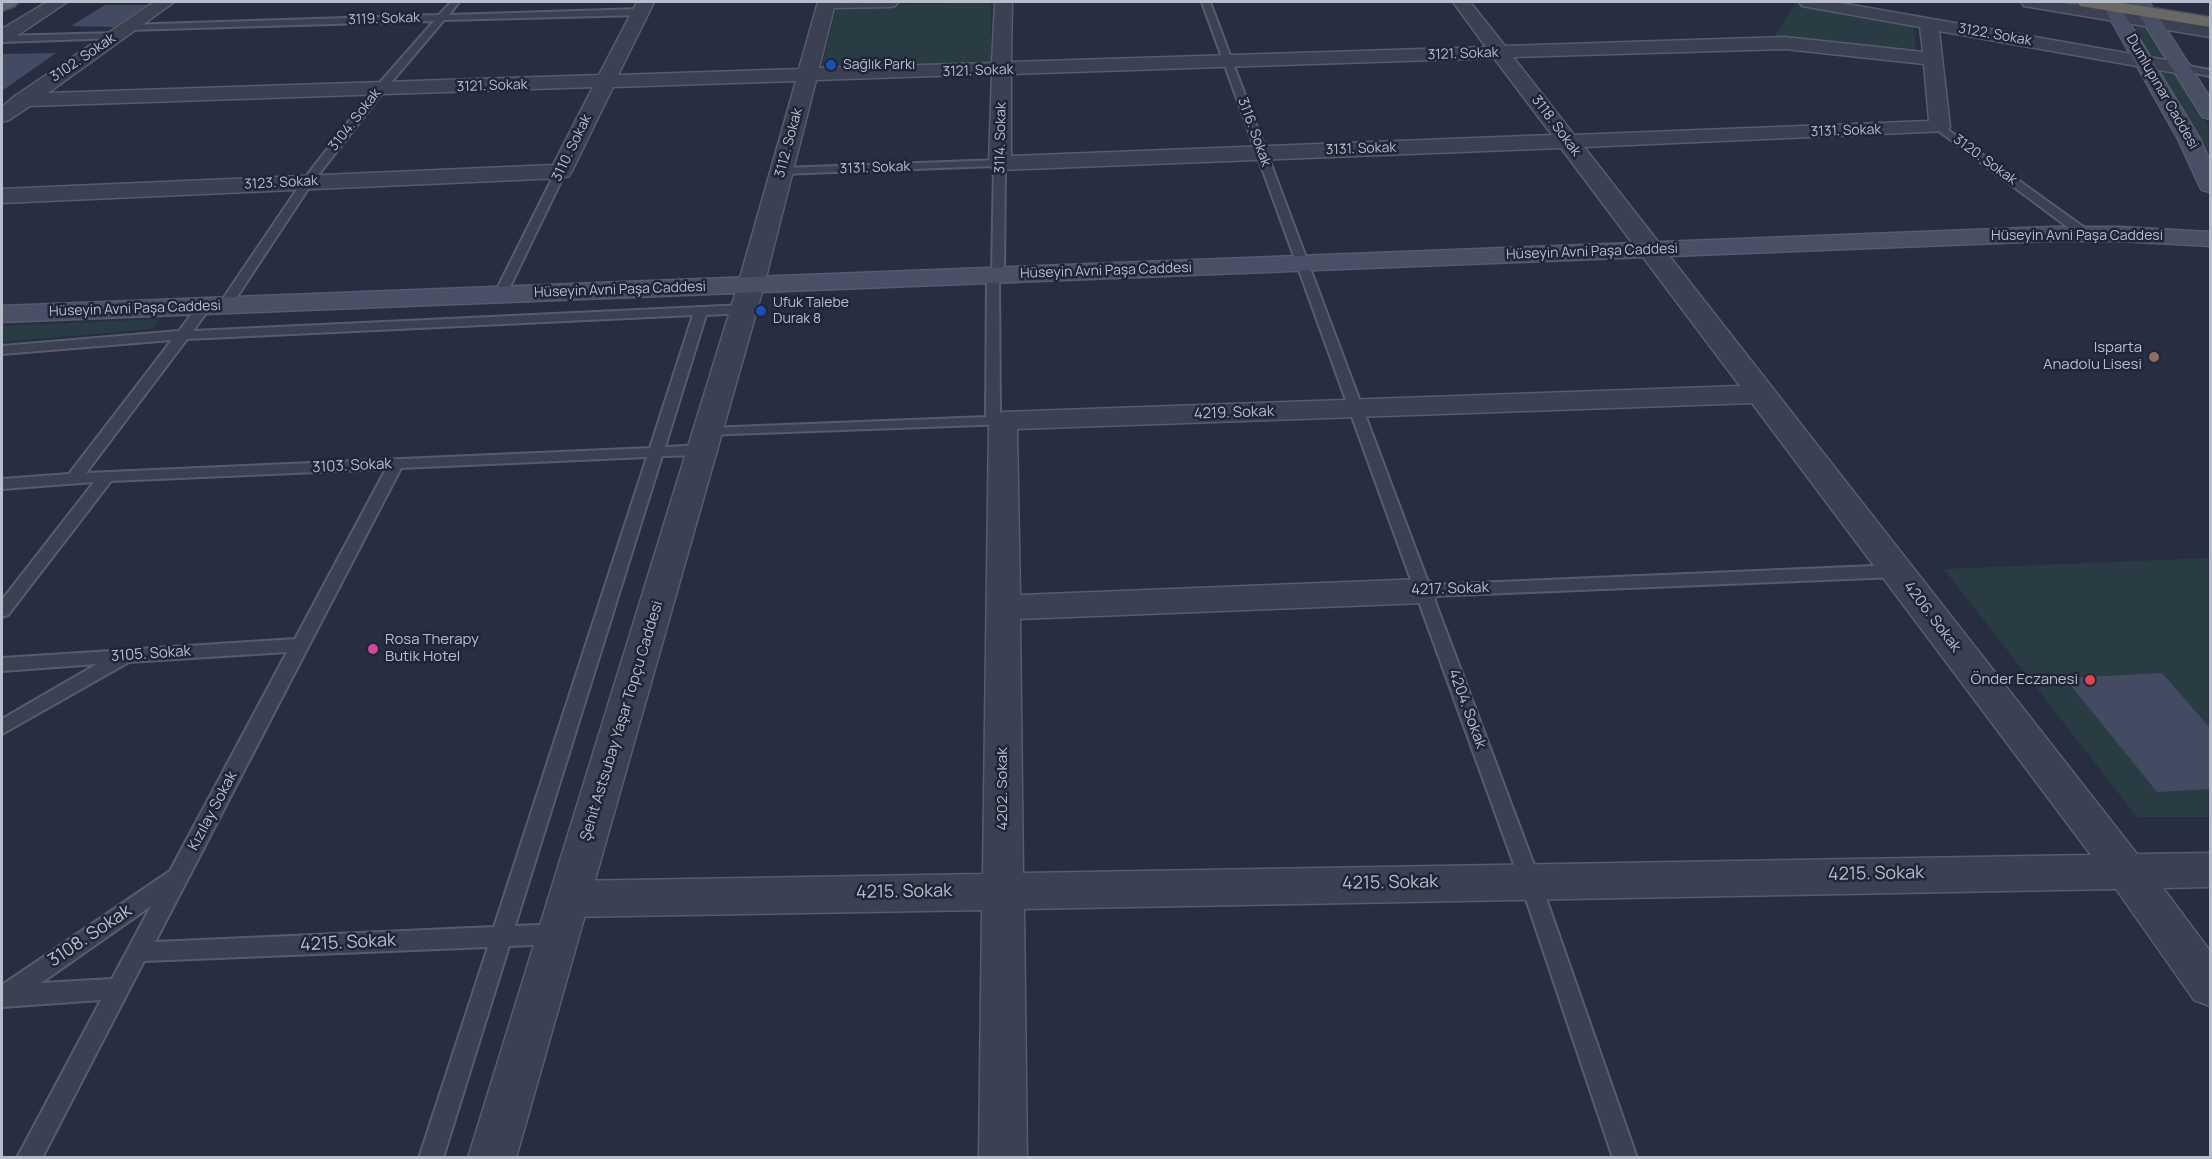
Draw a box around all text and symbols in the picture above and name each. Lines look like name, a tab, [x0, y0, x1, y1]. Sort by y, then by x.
street label: 3119. Sokak	[348, 9, 420, 29]
street label: 3122. Sokak	[1957, 20, 2033, 50]
street label: 3102. Sokak	[47, 30, 119, 86]
street label: Dumlupınar Caddesi	[2122, 32, 2202, 152]
street label: 3121. Sokak	[1427, 44, 1499, 64]
place label: Sağlık Parkı	[843, 57, 915, 73]
marker: Sağlık Parkı	[824, 58, 838, 72]
street label: 3121. Sokak	[942, 61, 1014, 81]
street label: 3121. Sokak	[456, 76, 528, 96]
street label: 3104. Sokak	[325, 85, 385, 155]
street label: 3118. Sokak	[1528, 92, 1584, 160]
street label: 3116. Sokak	[1234, 95, 1274, 169]
street label: 3114. Sokak	[992, 102, 1010, 174]
street label: 3112. Sokak	[772, 106, 806, 180]
street label: 3110. Sokak	[549, 112, 595, 184]
street label: 3131. Sokak	[1810, 121, 1882, 141]
street label: 3120. Sokak	[1950, 131, 2020, 189]
street label: 3131. Sokak	[1325, 139, 1397, 159]
street label: 3131. Sokak	[839, 158, 911, 178]
street label: 3123. Sokak	[244, 173, 318, 193]
street label: Hüseyin Avni Paşa Caddesi	[1991, 228, 2163, 244]
street label: Hüseyin Avni Paşa Caddesi	[1506, 241, 1678, 263]
street label: Hüseyin Avni Paşa Caddesi	[1020, 260, 1192, 282]
street label: Hüseyin Avni Paşa Caddesi	[534, 279, 706, 301]
place label: Ufuk Talebe Durak 8	[773, 295, 849, 328]
street label: Hüseyin Avni Paşa Caddesi	[49, 298, 221, 320]
marker: Ufuk Talebe Durak 8	[754, 304, 768, 318]
place label: Isparta Anadolu Lisesi	[2043, 339, 2142, 374]
marker: Isparta Anadolu Lisesi	[2147, 350, 2161, 364]
street label: 4219. Sokak	[1194, 403, 1274, 423]
street label: 3103. Sokak	[312, 455, 392, 477]
street label: 4206. Sokak	[1900, 578, 1964, 656]
street label: 4217. Sokak	[1411, 579, 1489, 599]
street label: Şehit Astsubay Yaşar Topçu Caddesi	[577, 599, 667, 843]
place label: Rosa Therapy Butik Hotel	[385, 631, 479, 666]
street label: 3105. Sokak	[110, 642, 192, 666]
marker: Rosa Therapy Butik Hotel	[366, 642, 380, 656]
street label: 4204. Sokak	[1444, 667, 1490, 751]
place label: Önder Eczanesi	[1971, 671, 2078, 689]
marker: Önder Eczanesi	[2083, 673, 2097, 687]
street label: 4202. Sokak	[994, 747, 1012, 831]
street label: Kızılay Sokak	[185, 768, 241, 854]
street label: 4215. Sokak	[1828, 862, 1924, 886]
street label: 4215. Sokak	[1342, 871, 1438, 895]
street label: 4215. Sokak	[856, 880, 952, 904]
street label: 3108. Sokak	[44, 900, 136, 972]
street label: 4215. Sokak	[299, 930, 397, 956]

